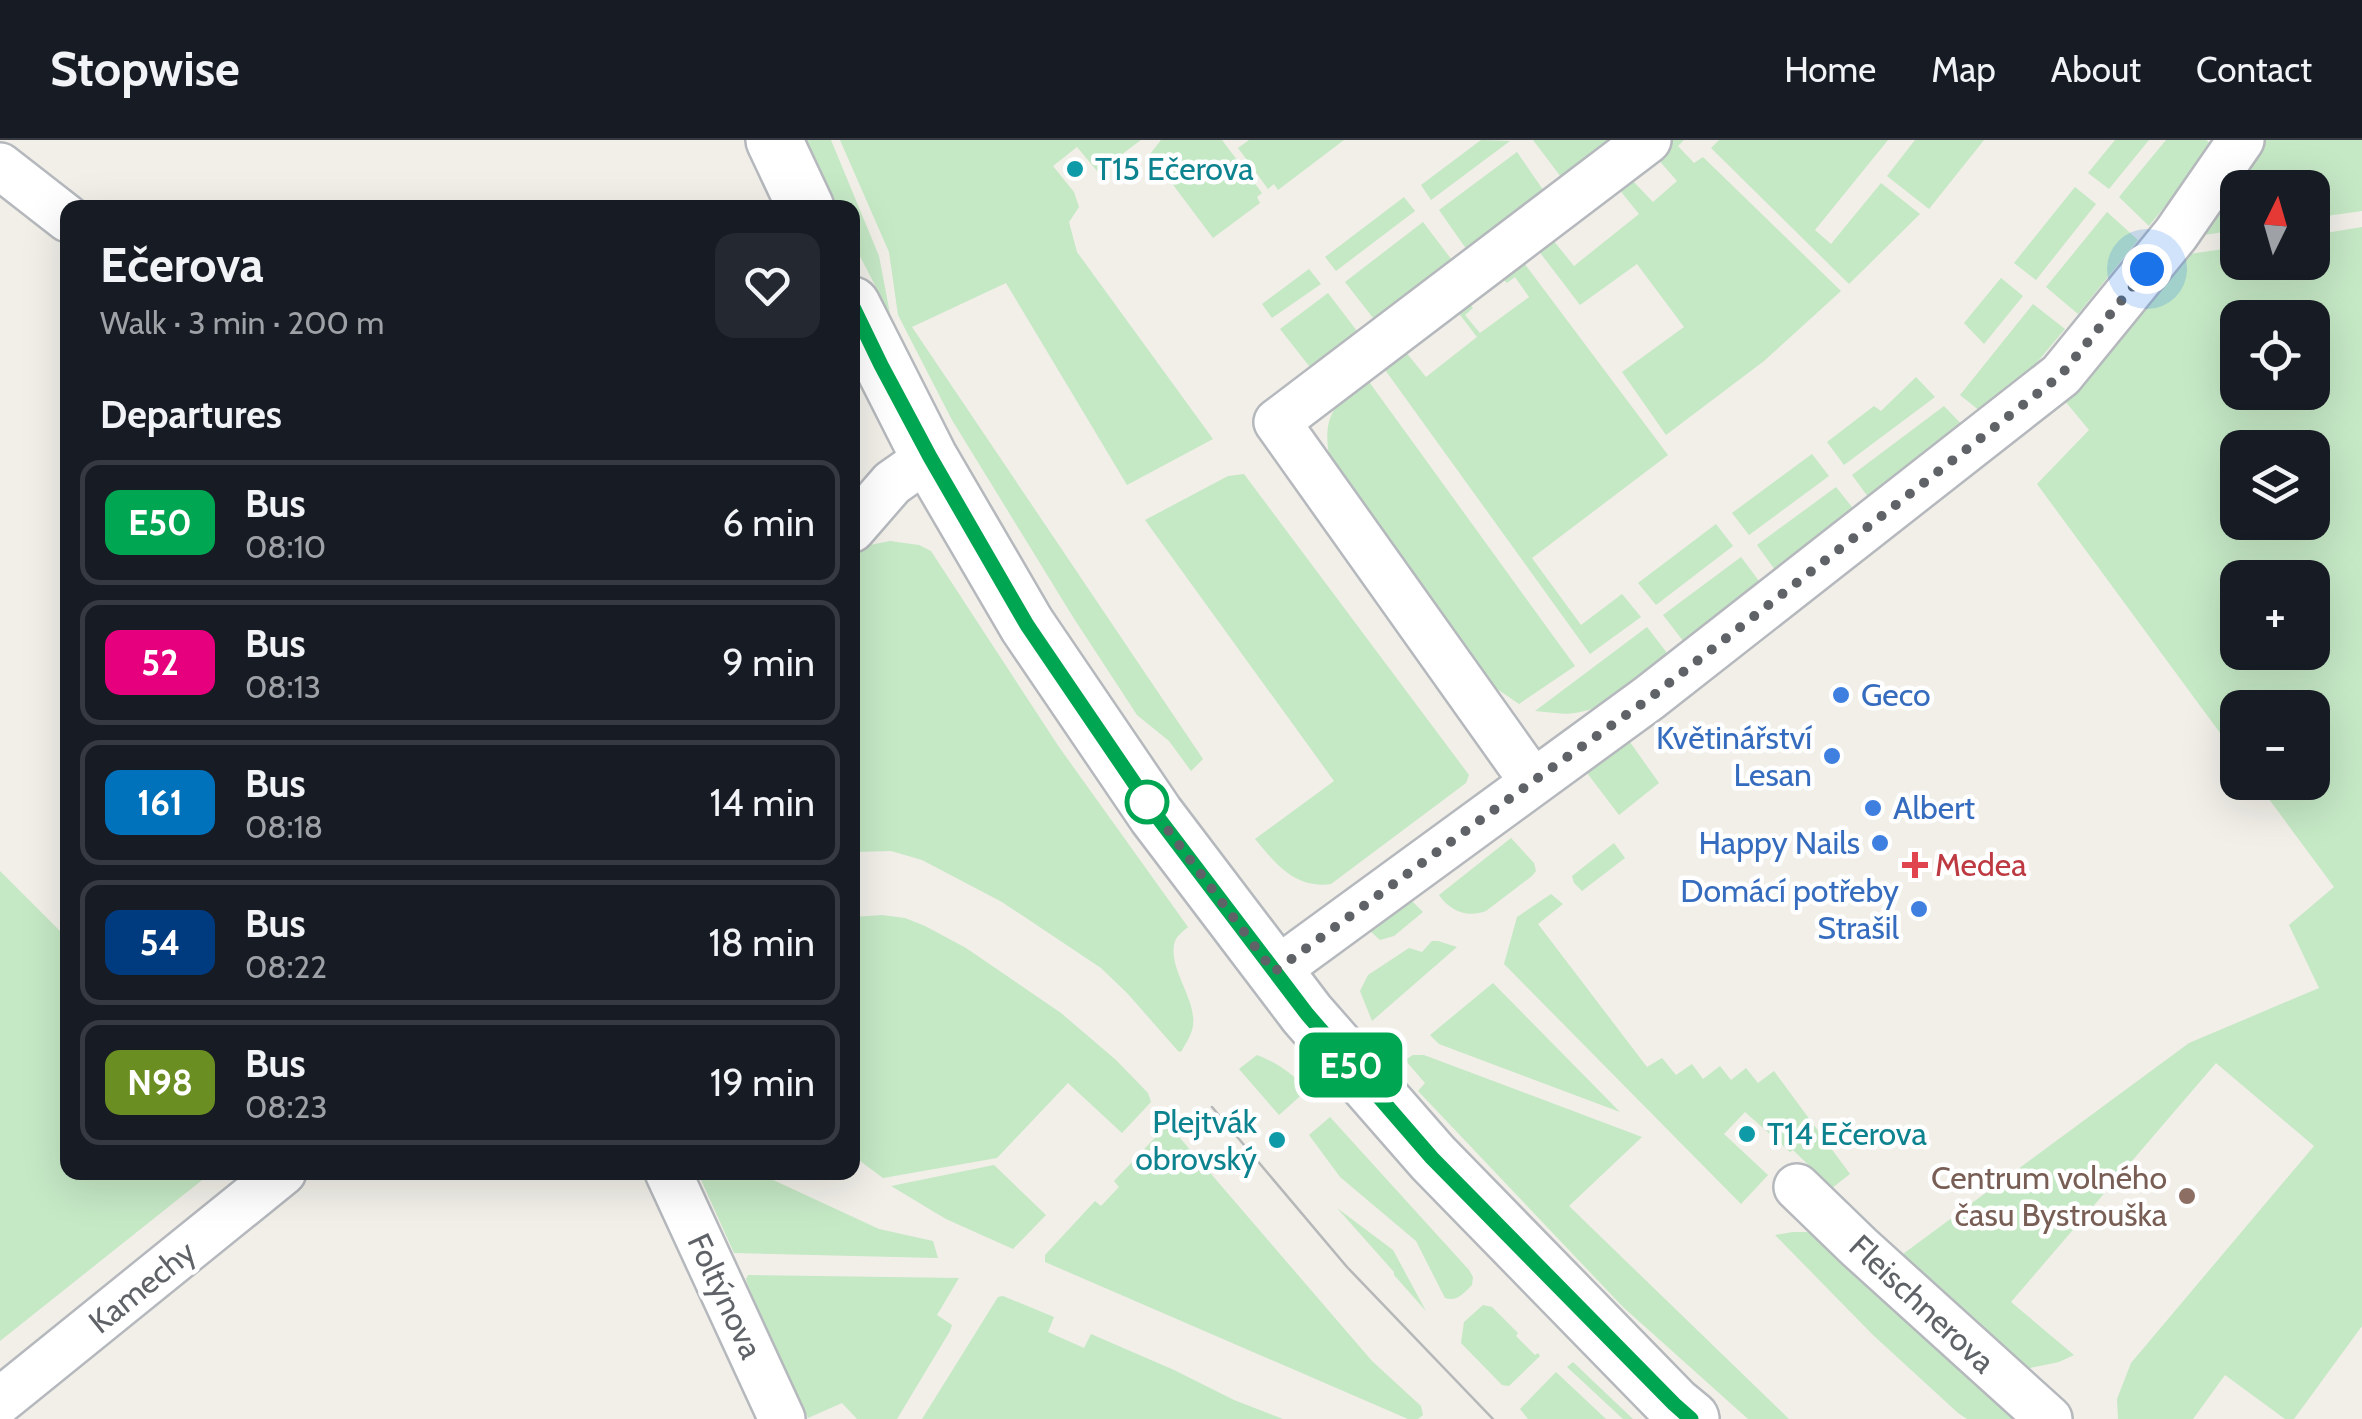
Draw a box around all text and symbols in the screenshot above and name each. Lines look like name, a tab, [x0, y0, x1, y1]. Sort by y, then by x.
text: Stopwise	[50, 40, 240, 98]
text: Home	[1784, 48, 1876, 91]
text: Map	[1931, 48, 1996, 91]
text: About	[2051, 48, 2141, 91]
text: Contact	[2196, 48, 2312, 91]
place label: T15 Ečerova	[1095, 149, 1254, 188]
marker: T15 Ečerova	[1064, 158, 1086, 180]
north arrow	[2220, 170, 2330, 280]
map controls	[2220, 170, 2330, 800]
button: heart	[715, 233, 820, 338]
text: Ečerova	[100, 236, 264, 294]
your location	[2122, 244, 2172, 294]
button: locate	[2220, 300, 2330, 410]
text: Walk · 3 min · 200 m	[100, 303, 384, 342]
text: Departures	[100, 391, 282, 438]
button: layers	[2220, 430, 2330, 540]
text: Bus	[245, 480, 306, 527]
text: 6 min	[722, 499, 815, 546]
text: E50	[128, 501, 192, 544]
text: 08:10	[245, 527, 326, 566]
button: +	[2220, 560, 2330, 670]
text: Bus	[245, 620, 306, 667]
text: 9 min	[722, 639, 815, 686]
text: 52	[141, 641, 179, 684]
text: 08:13	[245, 667, 321, 706]
place label: Geco	[1861, 675, 1931, 714]
marker: Geco	[1830, 684, 1852, 706]
button: −	[2220, 690, 2330, 800]
place label: Květinářství Lesan	[1656, 718, 1812, 794]
marker: Květinářství Lesan	[1821, 745, 1843, 767]
text: Bus	[245, 760, 306, 807]
text: 14 min	[709, 779, 815, 826]
text: 161	[137, 781, 183, 824]
unlabelled marker	[1126, 781, 1168, 823]
place label: Albert	[1893, 788, 1975, 827]
marker: Albert	[1862, 797, 1884, 819]
text: 08:18	[245, 807, 323, 846]
place label: Happy Nails	[1699, 823, 1860, 862]
marker: Happy Nails	[1869, 832, 1891, 854]
place label: Medea	[1935, 845, 2027, 884]
marker: Medea	[1904, 854, 1926, 876]
place label: Domácí potřeby Strašil	[1680, 871, 1899, 947]
marker: Domácí potřeby Strašil	[1908, 898, 1930, 920]
text: Bus	[245, 900, 306, 947]
text: 18 min	[708, 919, 815, 966]
text: 54	[140, 921, 180, 964]
text: 08:22	[245, 947, 327, 986]
line badge: E50	[1294, 1032, 1408, 1098]
text: Bus	[245, 1040, 306, 1087]
text: E50	[1319, 1044, 1383, 1087]
text: 19 min	[710, 1059, 815, 1106]
text: N98	[127, 1061, 193, 1104]
text: 08:23	[245, 1087, 327, 1126]
place label: Plejtvák obrovský	[1135, 1102, 1258, 1178]
place label: T14 Ečerova	[1767, 1114, 1927, 1153]
marker: T14 Ečerova	[1736, 1123, 1758, 1145]
marker: Plejtvák obrovský	[1266, 1129, 1288, 1151]
place label: Centrum volného času Bystrouška	[1931, 1158, 2168, 1234]
marker: Centrum volného času Bystrouška	[2176, 1185, 2198, 1207]
street label: Fleischnerova	[1842, 1226, 2004, 1381]
street label: Foltýnova	[680, 1227, 772, 1365]
street label: Kamechy	[81, 1232, 203, 1341]

